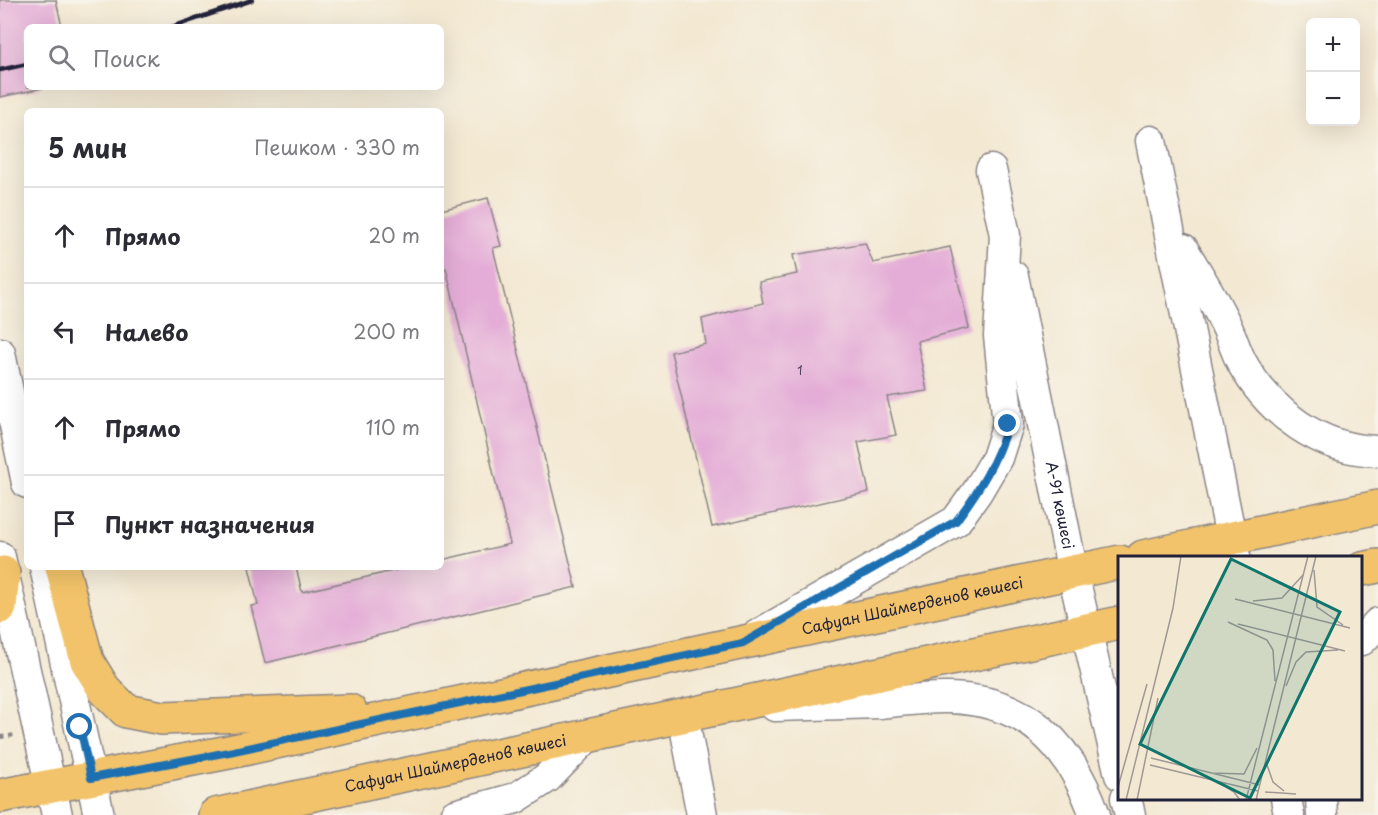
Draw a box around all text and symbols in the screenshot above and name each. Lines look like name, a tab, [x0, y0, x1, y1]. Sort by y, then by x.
map controls	[1306, 18, 1360, 126]
button: +	[1306, 18, 1360, 72]
search box	[24, 24, 444, 90]
icon: search	[45, 41, 78, 74]
text: Поиск	[93, 41, 160, 74]
button: −	[1306, 72, 1360, 126]
text: 5 мин	[48, 128, 127, 167]
text: Пешком · 330 m	[254, 132, 420, 162]
icon: ahead	[48, 219, 81, 252]
text: Прямо	[105, 219, 180, 252]
text: 20 m	[368, 220, 420, 250]
icon: left	[48, 315, 81, 348]
text: Налево	[105, 315, 188, 348]
text: 200 m	[353, 316, 420, 346]
house number: 1	[797, 361, 803, 379]
route end	[994, 410, 1020, 436]
icon: ahead	[48, 411, 81, 444]
text: Прямо	[105, 411, 180, 444]
text: 110 m	[366, 412, 420, 442]
street label: А-91 көшесі	[1041, 459, 1081, 551]
icon: arrive	[48, 507, 81, 540]
text: Пункт назначения	[105, 507, 315, 540]
inset map	[1118, 556, 1363, 800]
street label: Сафуан Шаймерденов көшесі	[799, 570, 1025, 640]
route start	[66, 713, 92, 739]
street label: Сафуан Шаймерденов көшесі	[342, 728, 568, 797]

